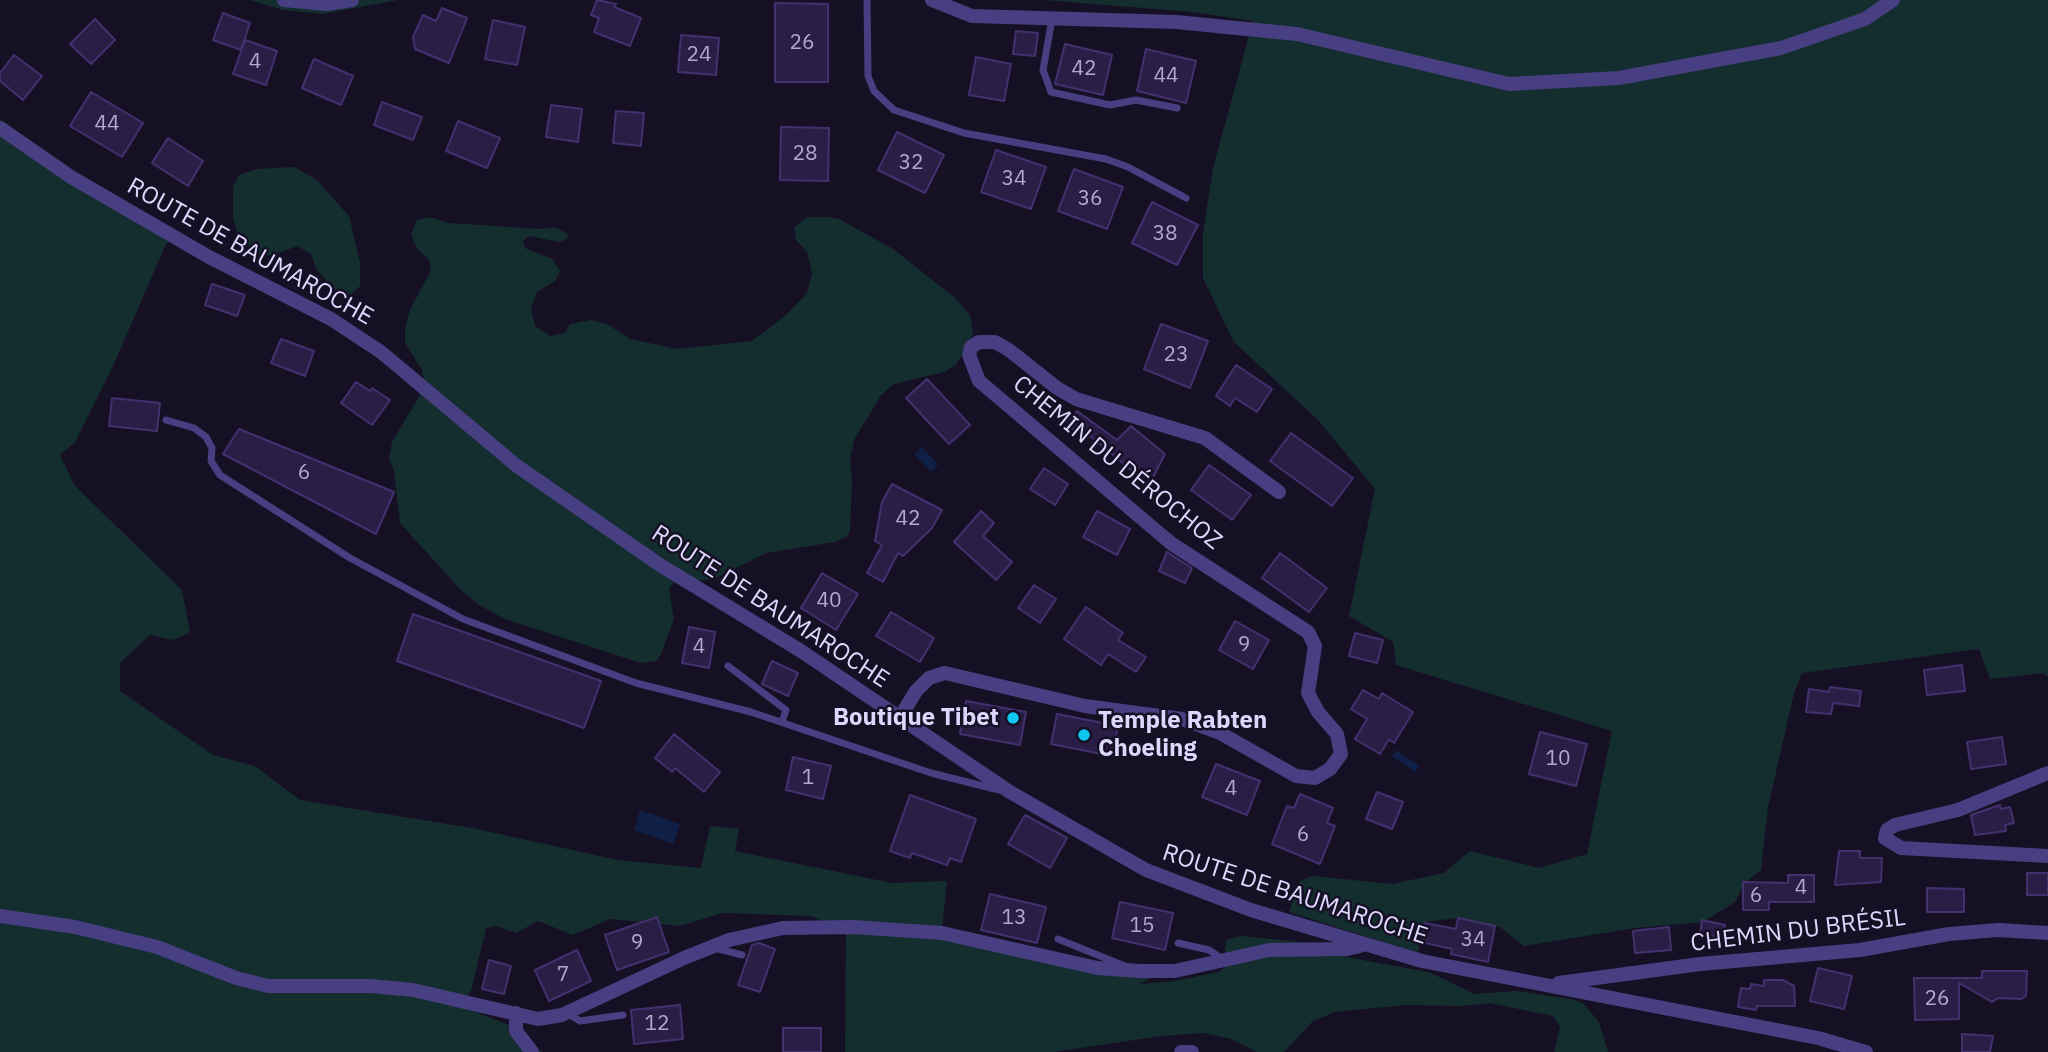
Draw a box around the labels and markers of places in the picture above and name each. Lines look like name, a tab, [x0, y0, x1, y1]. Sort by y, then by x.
place label: Boutique Tibet	[833, 704, 999, 732]
place label: Temple Rabten Choeling	[1098, 707, 1267, 763]
marker: Boutique Tibet	[1005, 710, 1021, 726]
marker: Temple Rabten Choeling	[1076, 727, 1092, 743]

